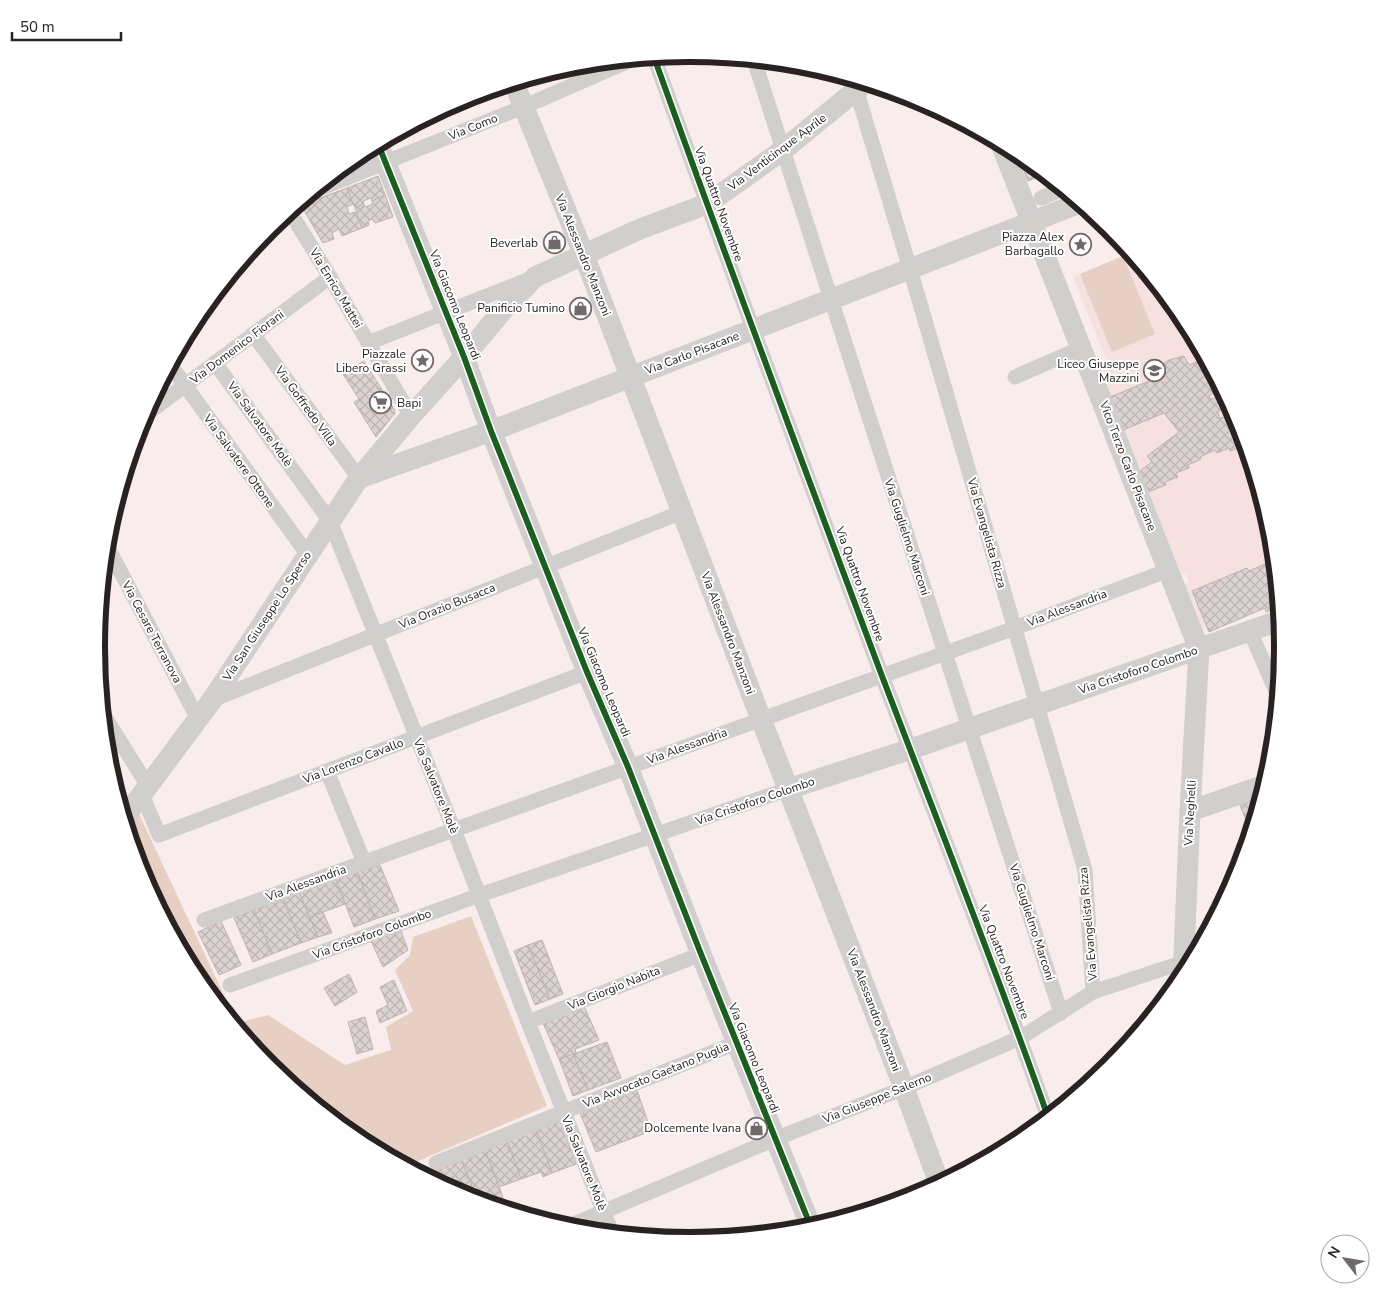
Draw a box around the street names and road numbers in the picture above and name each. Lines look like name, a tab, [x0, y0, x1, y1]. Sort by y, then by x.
street label: Via Como	[445, 110, 500, 144]
street label: Via Venticinque Aprile	[724, 110, 829, 195]
street label: Via Quattro Novembre	[690, 144, 747, 264]
street label: Via Alessandro Manzoni	[551, 191, 615, 318]
street label: Via Enrico Mattei	[305, 244, 366, 331]
street label: Via Giacomo Leopardi	[425, 247, 484, 362]
street label: Via Domenico Fiorani	[186, 306, 287, 388]
street label: Via Carlo Pisacane	[642, 328, 741, 379]
street label: Via Goffredo Villa	[271, 362, 341, 449]
street label: Via Salvatore Molè	[223, 377, 296, 470]
street label: Vico Terzo Carlo Pisacane	[1095, 398, 1160, 533]
street label: Via Salvatore Ottone	[199, 410, 278, 511]
street label: Via Evangelista Rizza	[963, 475, 1010, 590]
street label: Via Guglielmo Marconi	[880, 476, 933, 597]
street label: Via Quattro Novembre	[831, 524, 888, 644]
street label: Via San Giuseppe Lo Sperso	[218, 548, 315, 685]
street label: Via Alessandro Manzoni	[697, 569, 759, 697]
street label: Via Cesare Terranova	[118, 577, 186, 686]
street label: Via Orazio Busacca	[395, 579, 498, 633]
street label: Via Alessandria	[1024, 585, 1109, 631]
street label: Via Giacomo Leopardi	[573, 624, 634, 739]
street label: Via Cristoforo Colombo	[1075, 642, 1200, 698]
street label: Via Alessandria	[644, 724, 729, 768]
street label: Via Lorenzo Cavallo	[299, 734, 406, 788]
street label: Via Salvatore Molè	[409, 735, 462, 836]
street label: Via Cristoforo Colombo	[692, 773, 817, 829]
street label: Via Neghelli	[1180, 780, 1200, 847]
street label: Via Alessandria	[263, 861, 348, 905]
street label: Via Guglielmo Marconi	[1005, 861, 1058, 982]
street label: Via Evangelista Rizza	[1075, 867, 1101, 982]
street label: Via Quattro Novembre	[975, 902, 1033, 1021]
street label: Via Cristoforo Colombo	[310, 905, 434, 963]
street label: Via Alessandro Manzoni	[843, 946, 905, 1074]
street label: Via Giorgio Nabita	[565, 962, 662, 1014]
street label: Via Giacomo Leopardi	[724, 1000, 783, 1115]
street label: Via Avvocato Gaetano Puglia	[580, 1038, 732, 1112]
street label: Via Giuseppe Salerno	[819, 1069, 934, 1127]
street label: Via Salvatore Molè	[557, 1112, 610, 1213]

